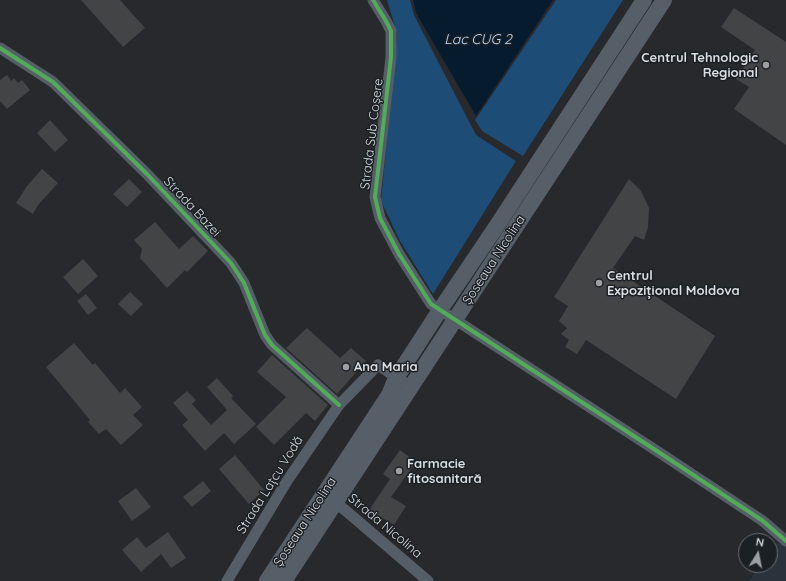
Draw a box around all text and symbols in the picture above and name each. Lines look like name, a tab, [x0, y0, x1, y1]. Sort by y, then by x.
water label: Lac CUG 2	[444, 32, 512, 48]
place label: Centrul Tehnologic Regional	[641, 50, 758, 81]
marker: Centrul Tehnologic Regional	[761, 60, 771, 70]
street label: Strada Sub Coșere	[357, 78, 387, 190]
street label: Strada Bazei	[160, 174, 224, 240]
street label: Șoseaua Nicolina	[459, 212, 529, 308]
place label: Centrul Expozițional Moldova	[607, 268, 740, 299]
marker: Centrul Expozițional Moldova	[594, 278, 604, 288]
place label: Ana Maria	[354, 359, 418, 375]
marker: Ana Maria	[341, 362, 351, 372]
street label: Strada Lațcu Vodă	[234, 433, 306, 537]
place label: Farmacie fitosanitară	[407, 456, 482, 487]
marker: Farmacie fitosanitară	[394, 466, 404, 476]
street label: Șoseaua Nicolina	[270, 474, 340, 570]
street label: Strada Nicolina	[345, 491, 425, 561]
north arrow	[738, 533, 778, 573]
text: N	[755, 535, 765, 550]

